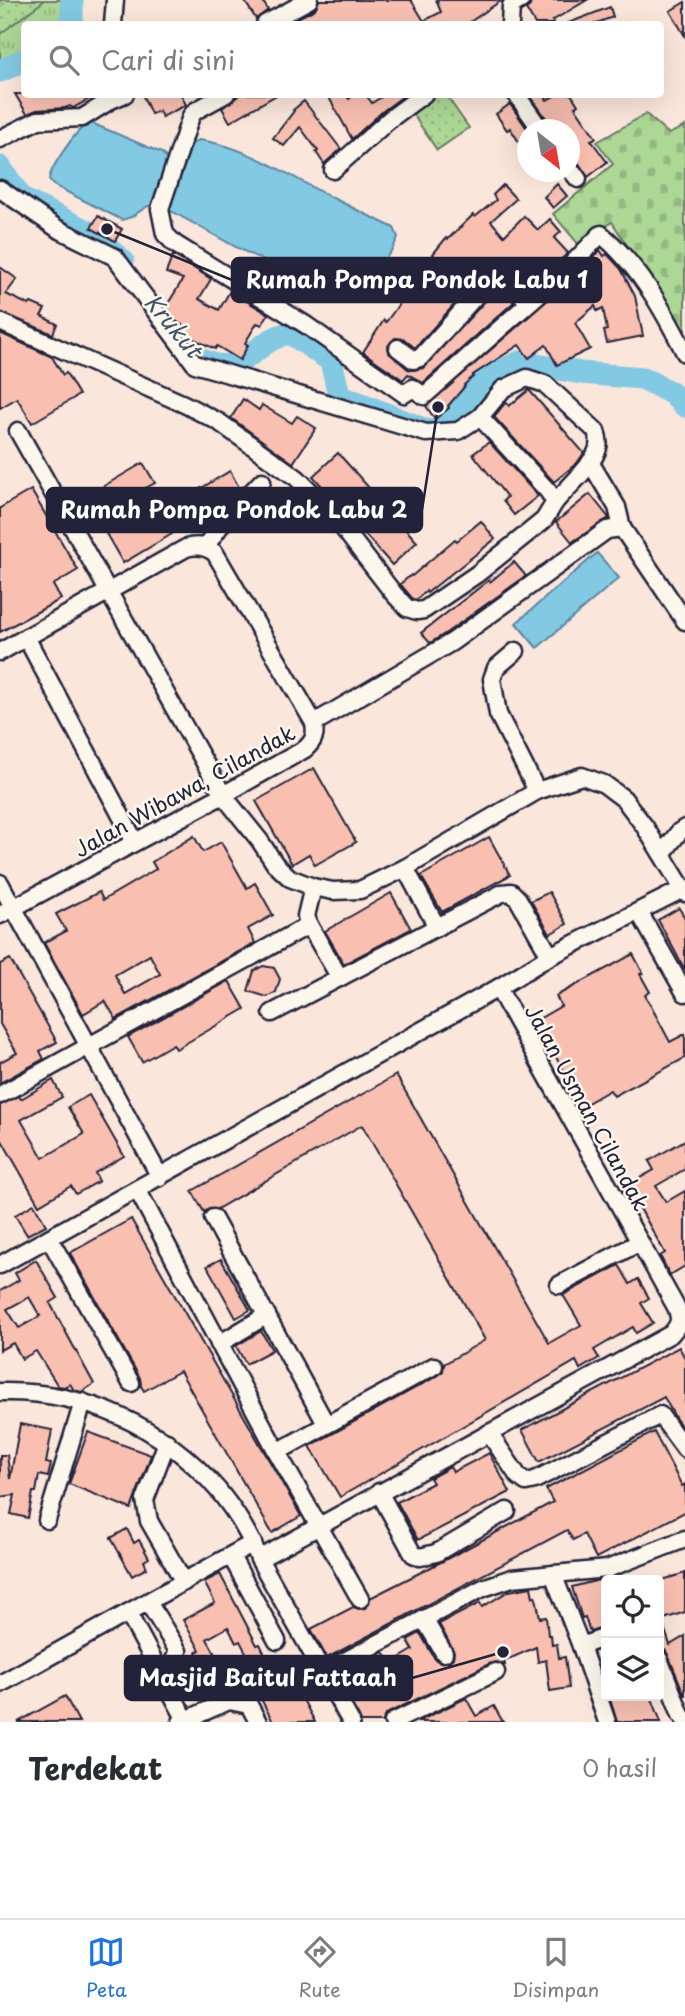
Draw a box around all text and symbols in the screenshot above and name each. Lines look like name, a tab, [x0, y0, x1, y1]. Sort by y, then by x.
search box	[21, 21, 664, 98]
text: Cari di sini	[101, 40, 235, 79]
icon: search	[45, 41, 83, 79]
north arrow	[517, 119, 580, 182]
callout: Rumah Pompa Pondok Labu 1	[232, 258, 601, 302]
text: Rumah Pompa Pondok Labu 1	[246, 261, 588, 296]
water label: Krukut	[137, 285, 213, 367]
callout: Rumah Pompa Pondok Labu 2	[47, 488, 422, 532]
text: Rumah Pompa Pondok Labu 2	[61, 491, 407, 526]
street label: Jalan Wibawa, Cilandak	[68, 716, 300, 864]
street label: Jalan Usman Cilandak	[518, 998, 658, 1216]
map controls	[601, 1575, 664, 1701]
button: locate	[601, 1575, 664, 1638]
button: layers	[601, 1638, 664, 1701]
callout: Masjid Baitul Fattaah	[125, 1656, 412, 1700]
text: Masjid Baitul Fattaah	[139, 1659, 397, 1694]
text: Terdekat	[28, 1745, 163, 1790]
text: 0 hasil	[582, 1750, 657, 1785]
tab: Peta	[86, 1933, 127, 2003]
tab: Rute	[299, 1933, 341, 2003]
tab: Disimpan	[512, 1933, 599, 2003]

